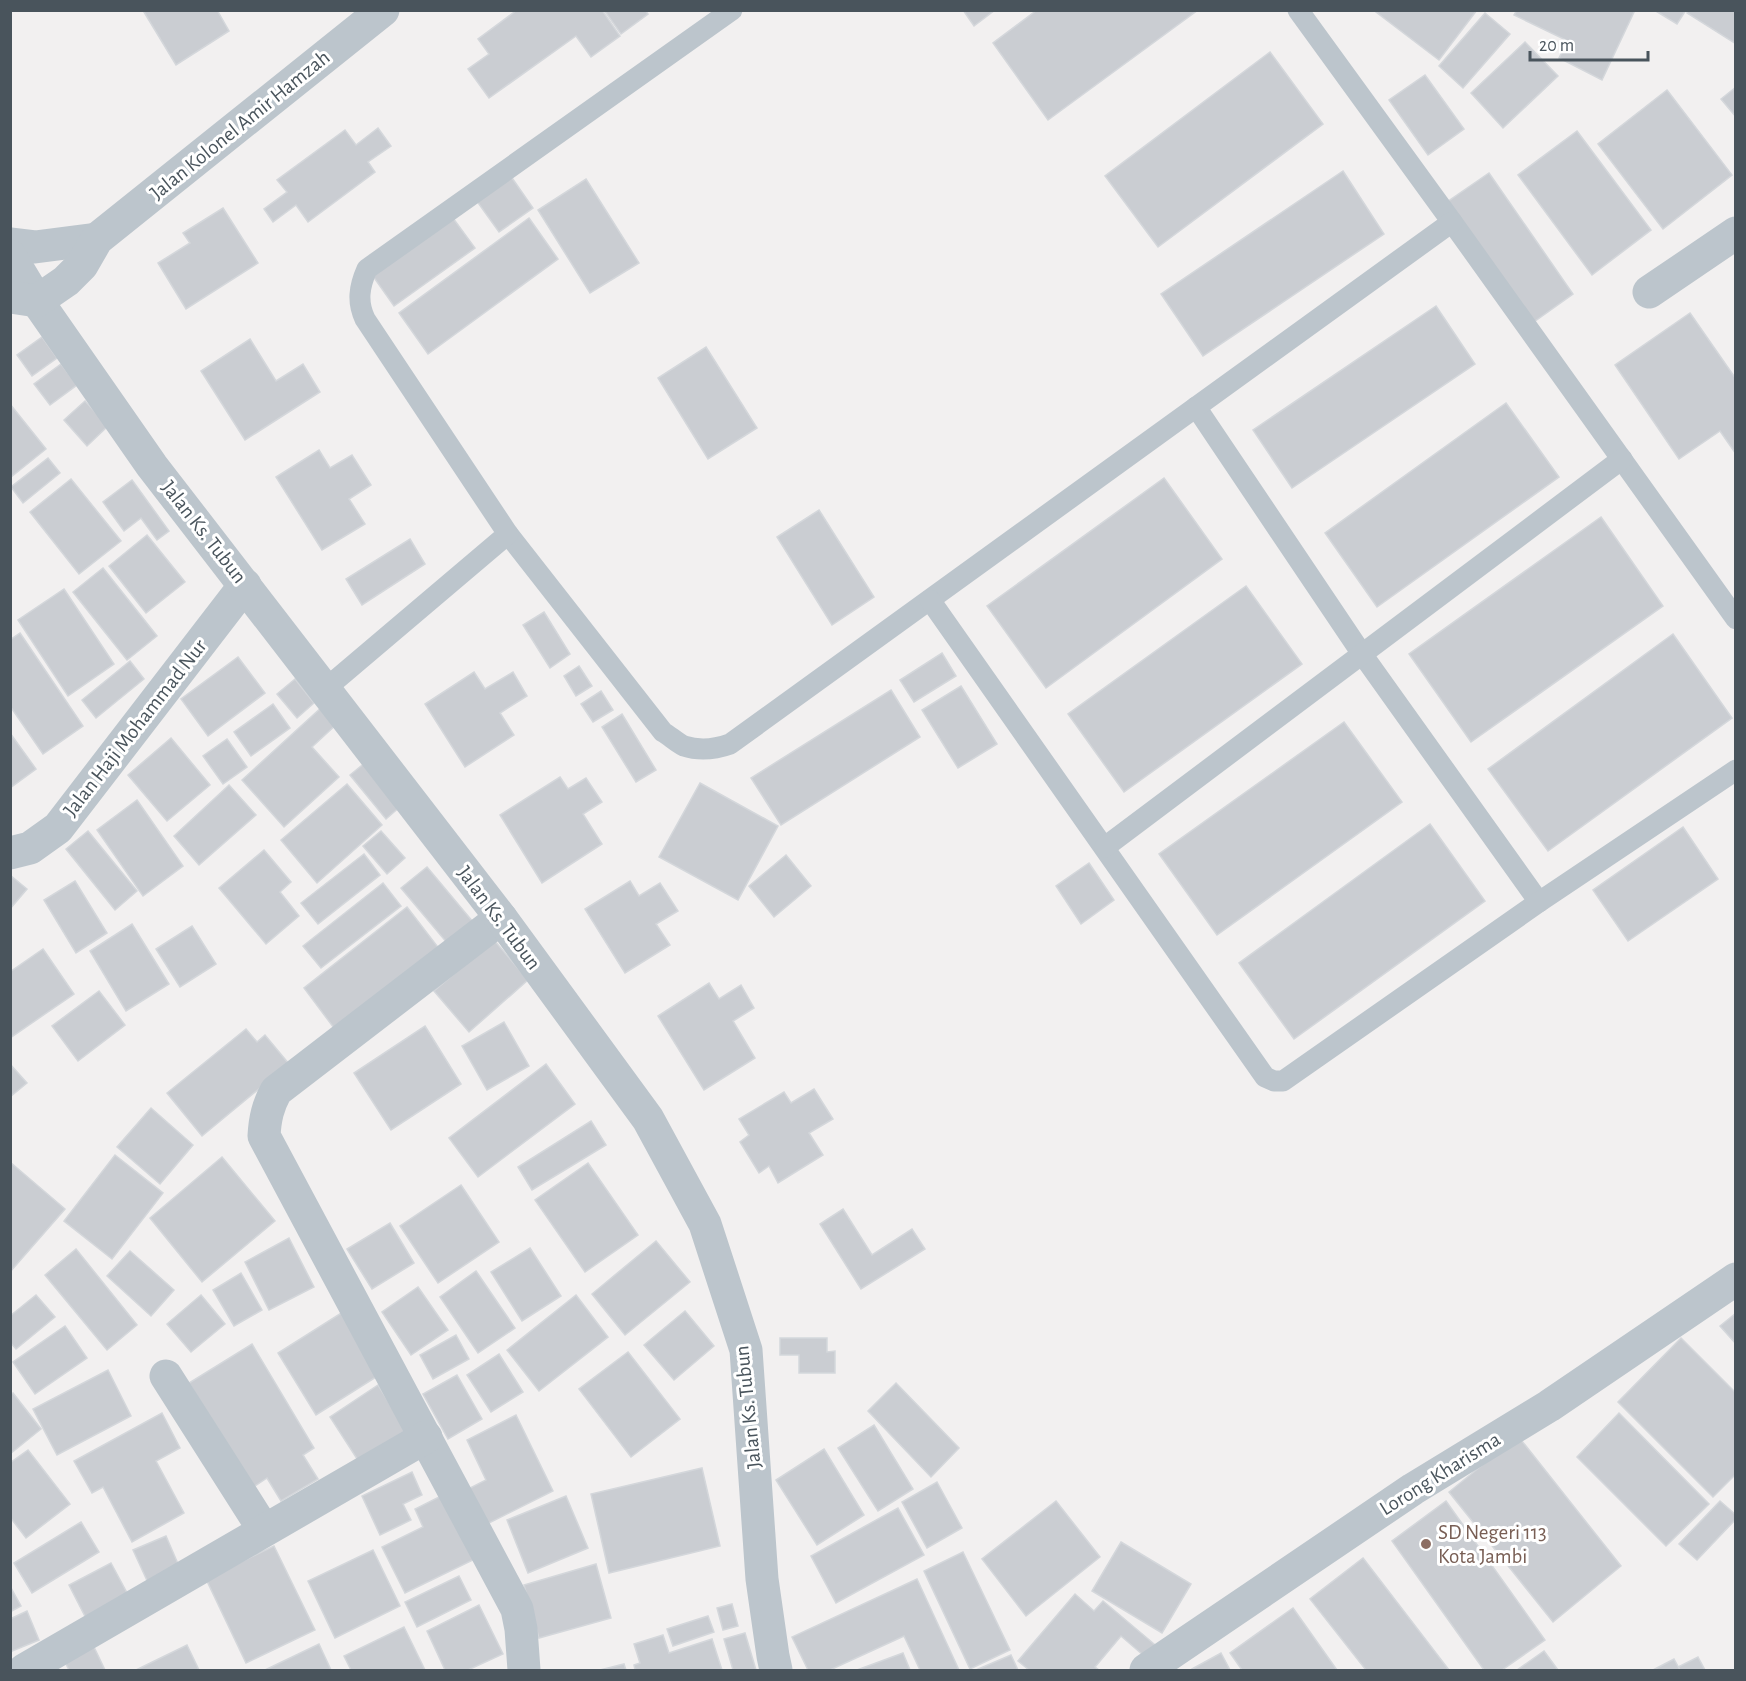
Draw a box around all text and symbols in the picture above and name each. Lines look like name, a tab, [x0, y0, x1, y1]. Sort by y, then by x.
scale bar	[1530, 24, 1648, 62]
text: 20 m	[1539, 37, 1574, 55]
street label: Jalan Kolonel Amir Hamzah	[146, 46, 334, 204]
street label: Jalan Ks. Tubun	[158, 477, 250, 587]
street label: Jalan Haji Mohammad Nur	[60, 635, 211, 820]
street label: Jalan Ks. Tubun	[453, 862, 545, 974]
street label: Jalan Ks. Tubun	[731, 1344, 765, 1470]
street label: Lorong Kharisma	[1376, 1428, 1504, 1519]
place label: SD Negeri 113 Kota Jambi	[1438, 1522, 1547, 1567]
marker: SD Negeri 113 Kota Jambi	[1419, 1537, 1433, 1551]

